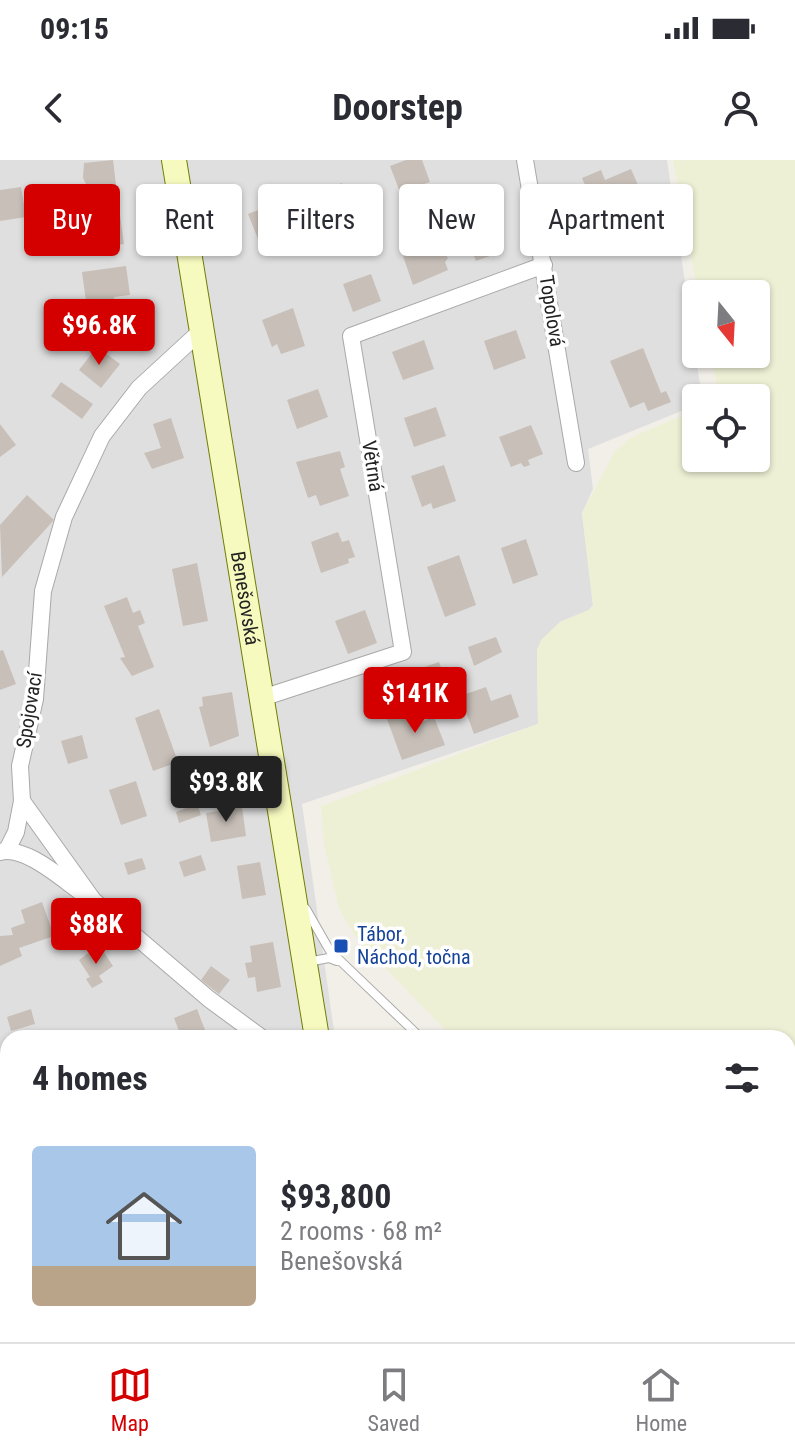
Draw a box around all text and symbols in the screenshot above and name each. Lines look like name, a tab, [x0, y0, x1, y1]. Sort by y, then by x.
text: 09:15	[40, 11, 109, 46]
icon: back	[32, 86, 76, 130]
icon: person	[719, 86, 763, 130]
text: Doorstep	[332, 87, 463, 129]
chip: Buy	[24, 184, 120, 256]
chip: Rent	[136, 184, 242, 256]
chip: Filters	[258, 184, 383, 256]
chip: New	[399, 184, 504, 256]
chip: Apartment	[520, 184, 693, 256]
street label: Topolová	[535, 274, 569, 348]
north arrow	[682, 280, 770, 368]
map controls	[682, 280, 770, 472]
pin: $96.8K	[34, 299, 164, 367]
text: $96.8K	[62, 310, 136, 340]
button: locate	[682, 384, 770, 472]
street label: Větrná	[357, 439, 389, 493]
street label: Benešovská	[226, 550, 265, 647]
pin: $141K	[359, 667, 471, 735]
street label: Spojovací	[11, 669, 47, 750]
text: $141K	[382, 678, 448, 708]
pin: $93.8K	[161, 756, 291, 824]
text: $93.8K	[189, 767, 263, 797]
pin: $88K	[49, 898, 143, 966]
text: $88K	[69, 909, 123, 939]
place label: Tábor, Náchod, točna	[357, 922, 471, 969]
marker: Tábor, Náchod, točna	[332, 937, 350, 955]
icon: filters	[720, 1056, 764, 1100]
text: 4 homes	[32, 1058, 148, 1098]
text: $93,800	[280, 1176, 391, 1216]
icon: home	[96, 1178, 192, 1274]
text: 2 rooms · 68 m²	[280, 1216, 442, 1246]
text: Benešovská	[280, 1246, 403, 1276]
tab: Map	[108, 1363, 152, 1436]
tab: Saved	[368, 1363, 420, 1436]
tab: Home	[636, 1363, 687, 1436]

